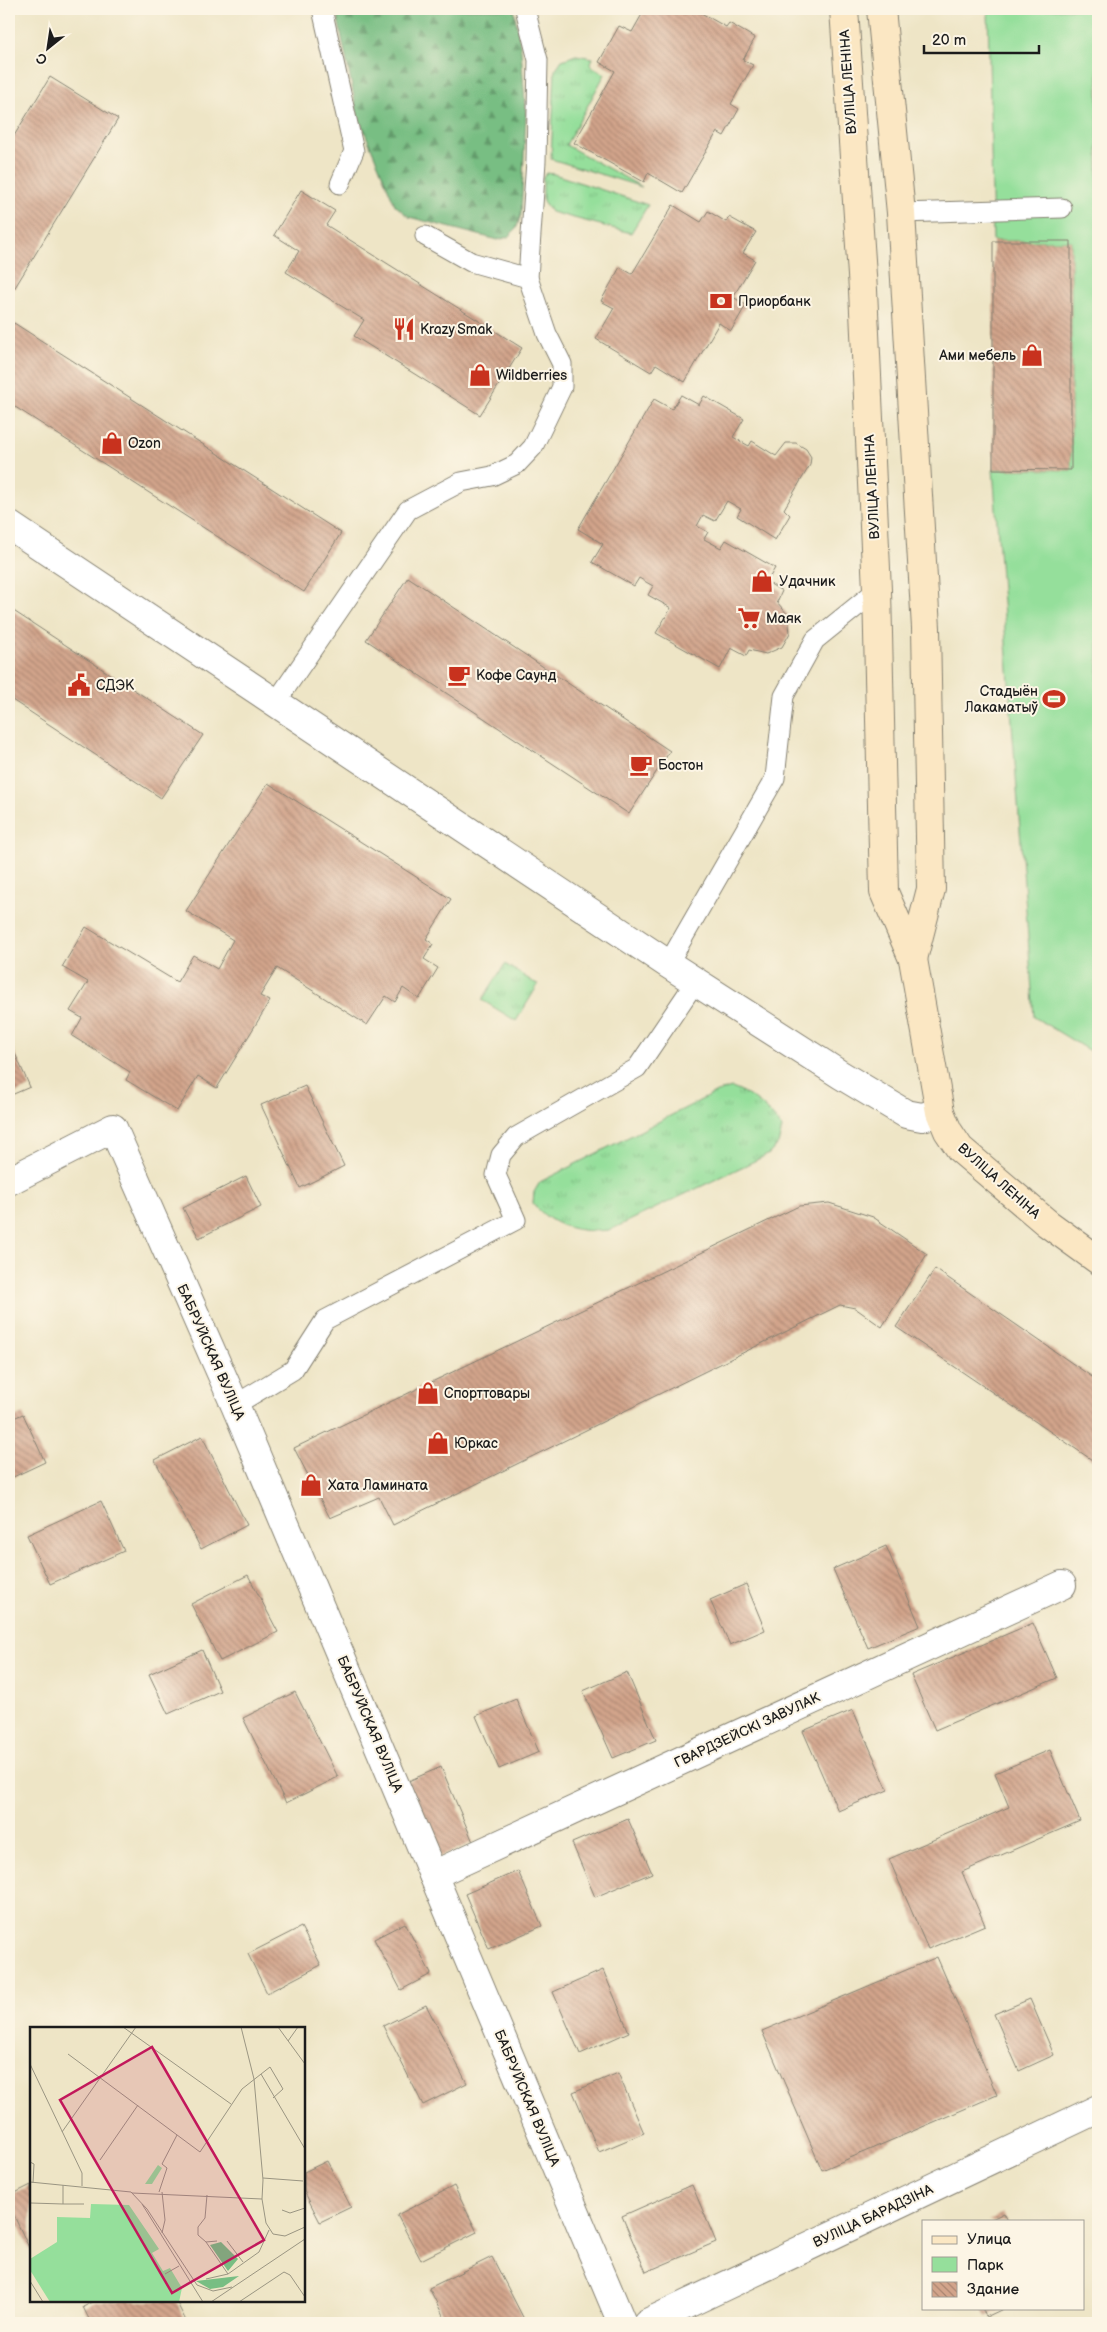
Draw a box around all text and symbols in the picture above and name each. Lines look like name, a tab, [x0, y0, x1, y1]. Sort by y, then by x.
north arrow	[22, 22, 72, 72]
scale bar	[924, 22, 1040, 54]
street label: ВУЛІЦА ЛЕНІНА	[836, 28, 860, 135]
text: 20 m	[932, 31, 966, 50]
text: С	[33, 49, 50, 69]
bank icon: Приорбанк	[708, 288, 734, 314]
place label: Приорбанк	[738, 293, 811, 310]
restaurant icon: Krazy Smak	[391, 316, 417, 342]
place label: Krazy Smak	[420, 321, 492, 338]
shop icon: Ами мебель	[1019, 342, 1045, 368]
place label: Ами мебель	[938, 347, 1016, 364]
shop icon: Wildberries	[467, 362, 493, 388]
place label: Wildberries	[496, 367, 567, 384]
shop icon: Ozon	[99, 430, 125, 456]
street label: ВУЛІЦА ЛЕНІНА	[861, 434, 883, 540]
place label: Ozon	[128, 435, 161, 452]
shop icon: Удачник	[749, 568, 775, 594]
place label: Удачник	[779, 573, 836, 590]
supermarket icon: Маяк	[736, 605, 762, 631]
place label: Маяк	[766, 610, 802, 627]
cafe icon: Кофе Саунд	[446, 662, 472, 688]
place label: Кофе Саунд	[476, 667, 557, 684]
public building icon: СДЭК	[66, 672, 92, 698]
place label: СДЭК	[96, 677, 135, 694]
place label: Стадыён Лакаматыў	[964, 683, 1039, 716]
sports icon: Стадыён Лакаматыў	[1041, 686, 1067, 712]
cafe icon: Бостон	[628, 752, 654, 778]
place label: Бостон	[658, 757, 703, 774]
street label: ВУЛІЦА ЛЕНІНА	[954, 1140, 1044, 1223]
street label: БАБРУЙСКАЯ ВУЛІЦА	[173, 1281, 249, 1423]
shop icon: Спорттовары	[415, 1380, 441, 1406]
place label: Спорттовары	[444, 1385, 530, 1402]
shop icon: Юркас	[425, 1430, 451, 1456]
place label: Юркас	[454, 1435, 498, 1452]
shop icon: Хата Ламината	[298, 1472, 324, 1498]
place label: Хата Ламината	[328, 1477, 429, 1494]
street label: БАБРУЙСКАЯ ВУЛІЦА	[333, 1653, 407, 1795]
street label: ГВАРДЗЕЙСКІ ЗАВУЛАК	[671, 1688, 823, 1771]
inset map	[30, 2027, 305, 2302]
street label: БАБРУЙСКАЯ ВУЛІЦА	[490, 2027, 564, 2169]
street label: ВУЛІЦА БАРАДЗІНА	[810, 2181, 936, 2251]
legend	[922, 2220, 1084, 2310]
text: Улица	[967, 2230, 1012, 2249]
text: Парк	[967, 2256, 1004, 2275]
text: Здание	[967, 2280, 1019, 2299]

